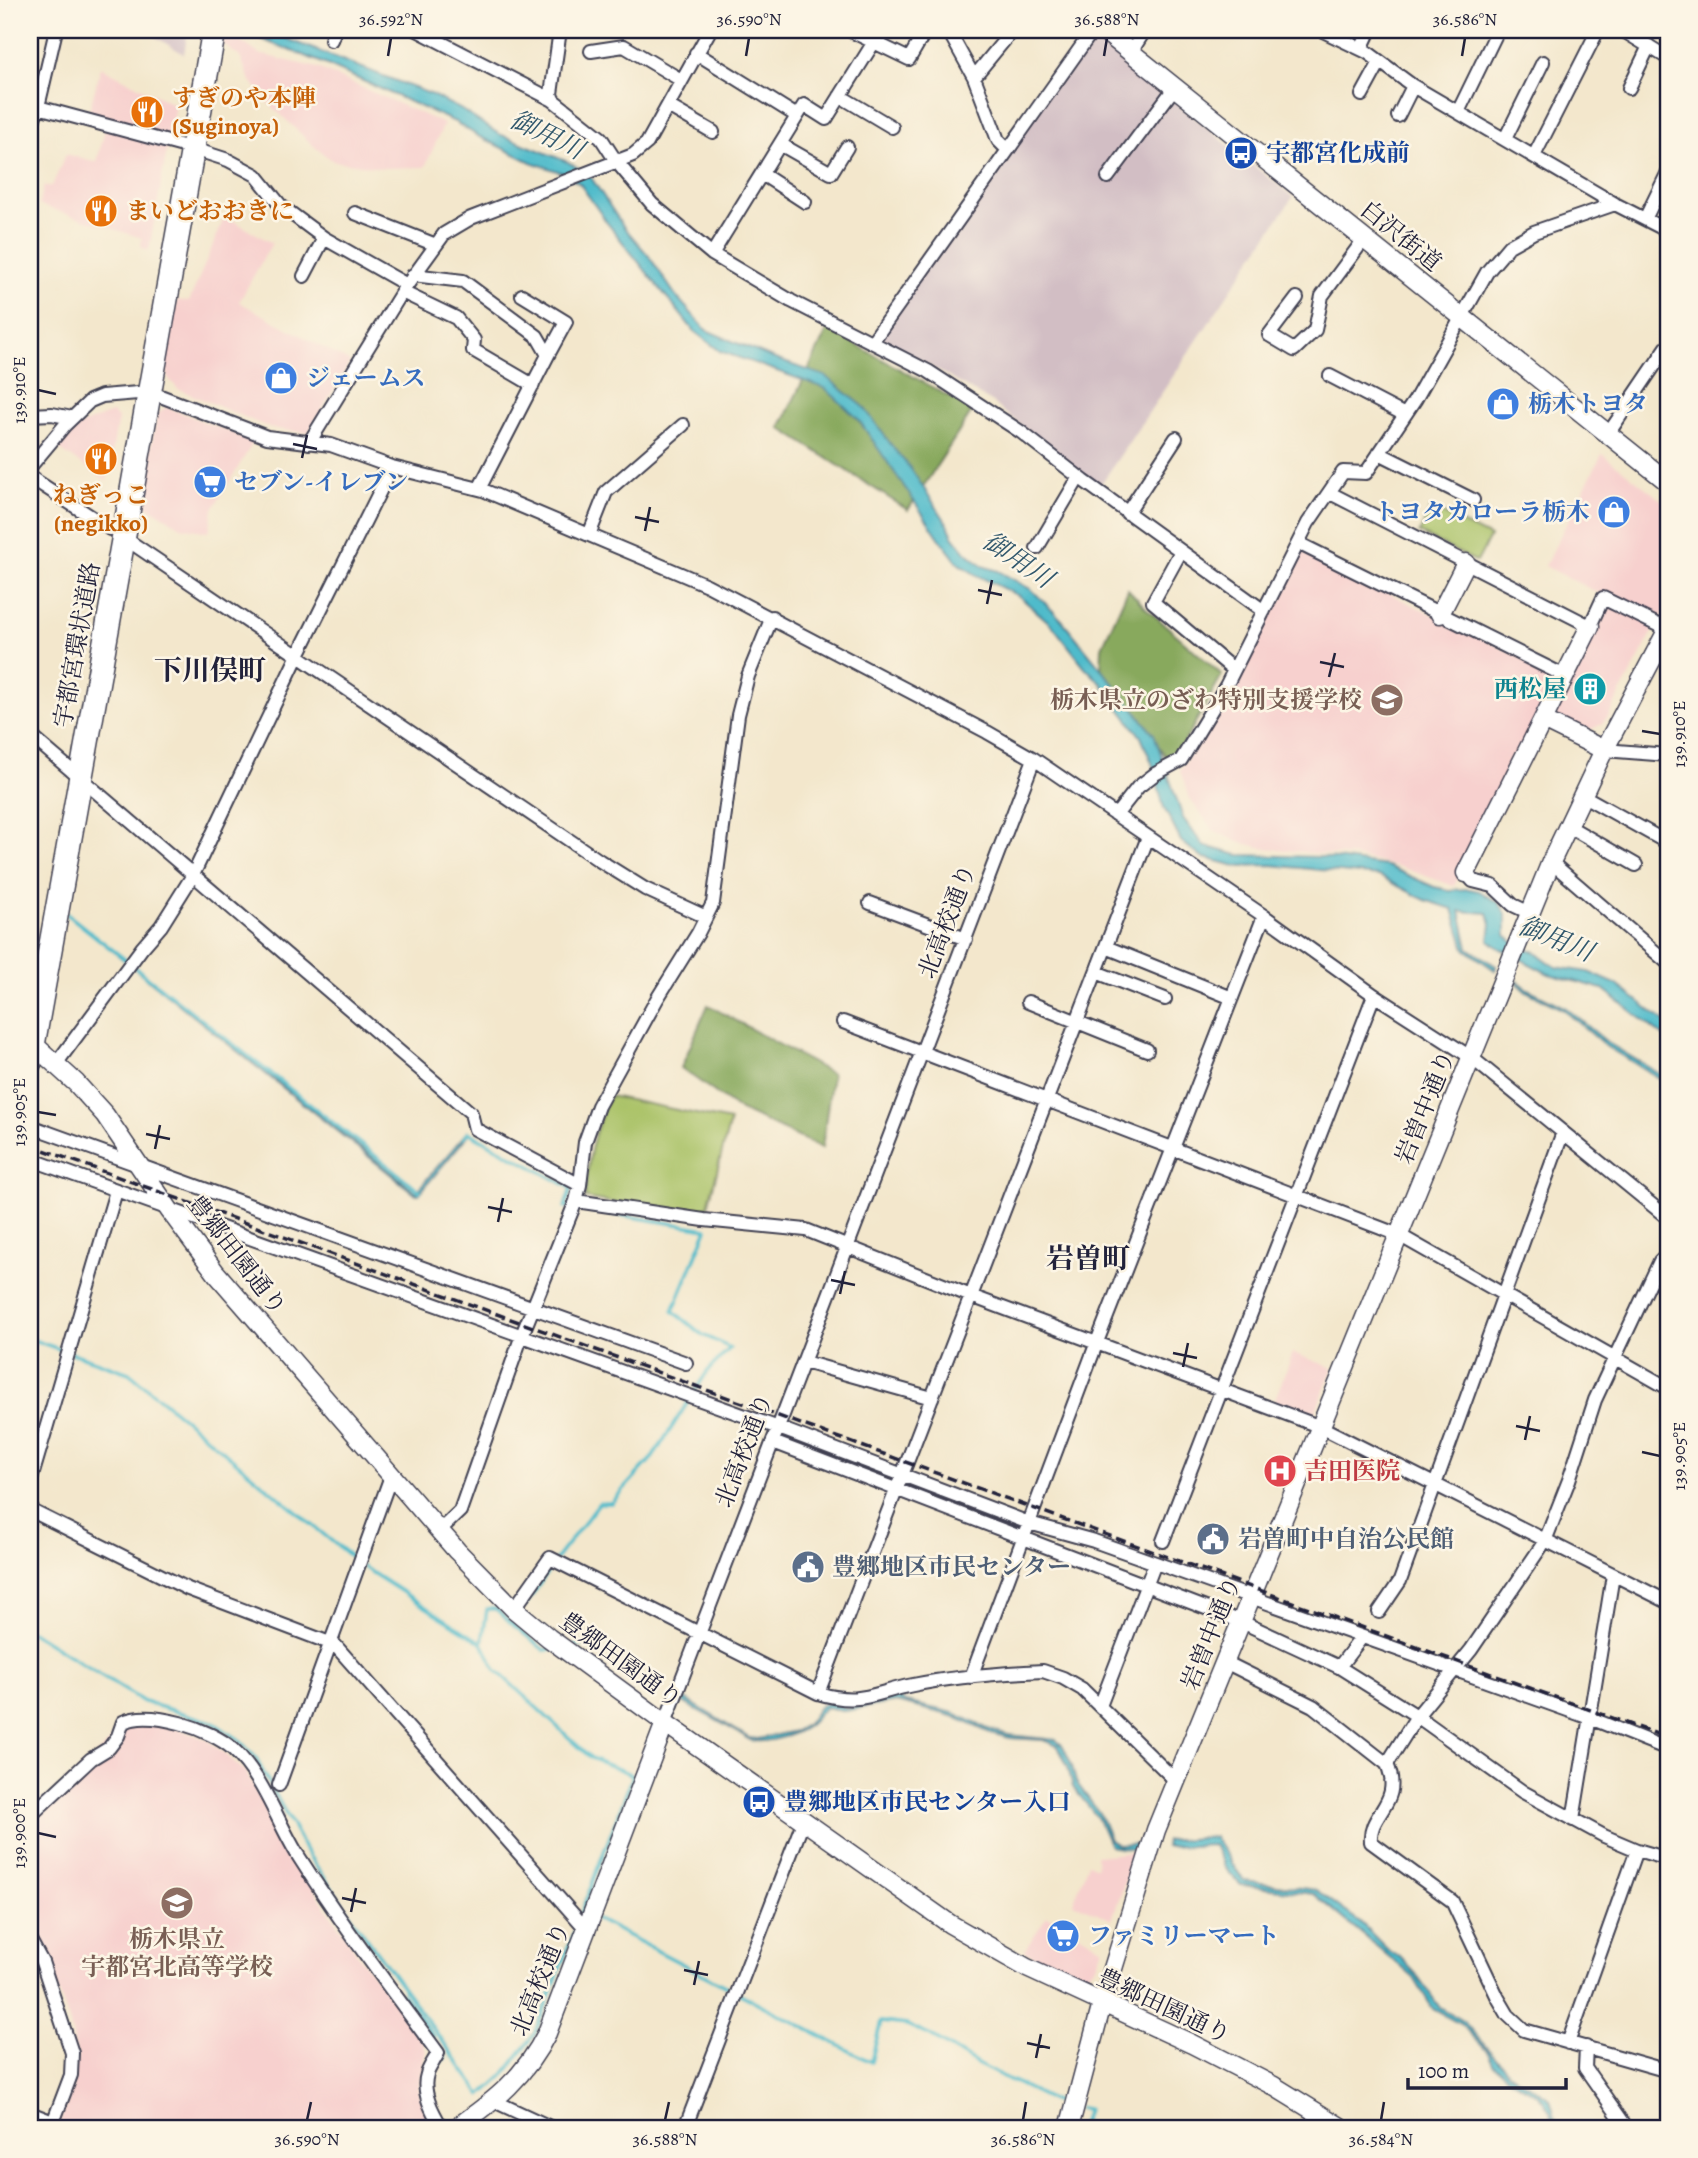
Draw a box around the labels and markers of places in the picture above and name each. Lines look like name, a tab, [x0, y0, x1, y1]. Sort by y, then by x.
place label: すぎのや本陣 (Suginoya)	[172, 82, 316, 142]
restaurant icon: すぎのや本陣 (Suginoya)	[128, 93, 166, 131]
bus stop icon: 宇都宮化成前	[1222, 134, 1260, 172]
place label: 宇都宮化成前	[1266, 137, 1410, 169]
restaurant icon: まいどおおきに	[82, 192, 120, 230]
place label: まいどおおきに	[126, 195, 294, 227]
shop icon: ジェームス	[262, 359, 300, 397]
place label: ジェームス	[306, 362, 426, 394]
shop icon: 栃木トヨタ	[1484, 385, 1522, 423]
place label: 栃木トヨタ	[1528, 388, 1648, 420]
restaurant icon: ねぎっこ (negikko)	[82, 440, 120, 478]
supermarket icon: セブン-イレブン	[191, 463, 229, 501]
place label: セブン-イレブン	[234, 466, 409, 498]
place label: ねぎっこ (negikko)	[53, 479, 149, 539]
shop icon: トヨタカローラ栃木	[1595, 493, 1633, 531]
place label: トヨタカローラ栃木	[1374, 496, 1590, 528]
building icon: 西松屋	[1571, 670, 1609, 708]
place label: 西松屋	[1494, 673, 1566, 705]
school or university icon: 栃木県立のざわ特別支援学校	[1368, 681, 1406, 719]
place label: 栃木県立のざわ特別支援学校	[1050, 684, 1362, 716]
hospital icon: 吉田医院	[1261, 1452, 1299, 1490]
place label: 吉田医院	[1304, 1455, 1400, 1487]
public building icon: 岩曽町中自治公民館	[1194, 1520, 1232, 1558]
place label: 岩曽町中自治公民館	[1238, 1523, 1454, 1555]
public building icon: 豊郷地区市民センター	[789, 1548, 827, 1586]
place label: 豊郷地区市民センター	[832, 1551, 1071, 1583]
bus stop icon: 豊郷地区市民センター入口	[740, 1783, 778, 1821]
place label: 豊郷地区市民センター入口	[784, 1786, 1071, 1818]
school or university icon: 栃木県立 宇都宮北高等学校	[158, 1884, 196, 1922]
supermarket icon: ファミリーマート	[1044, 1917, 1082, 1955]
place label: ファミリーマート	[1088, 1920, 1280, 1952]
place label: 栃木県立 宇都宮北高等学校	[81, 1923, 273, 1983]

